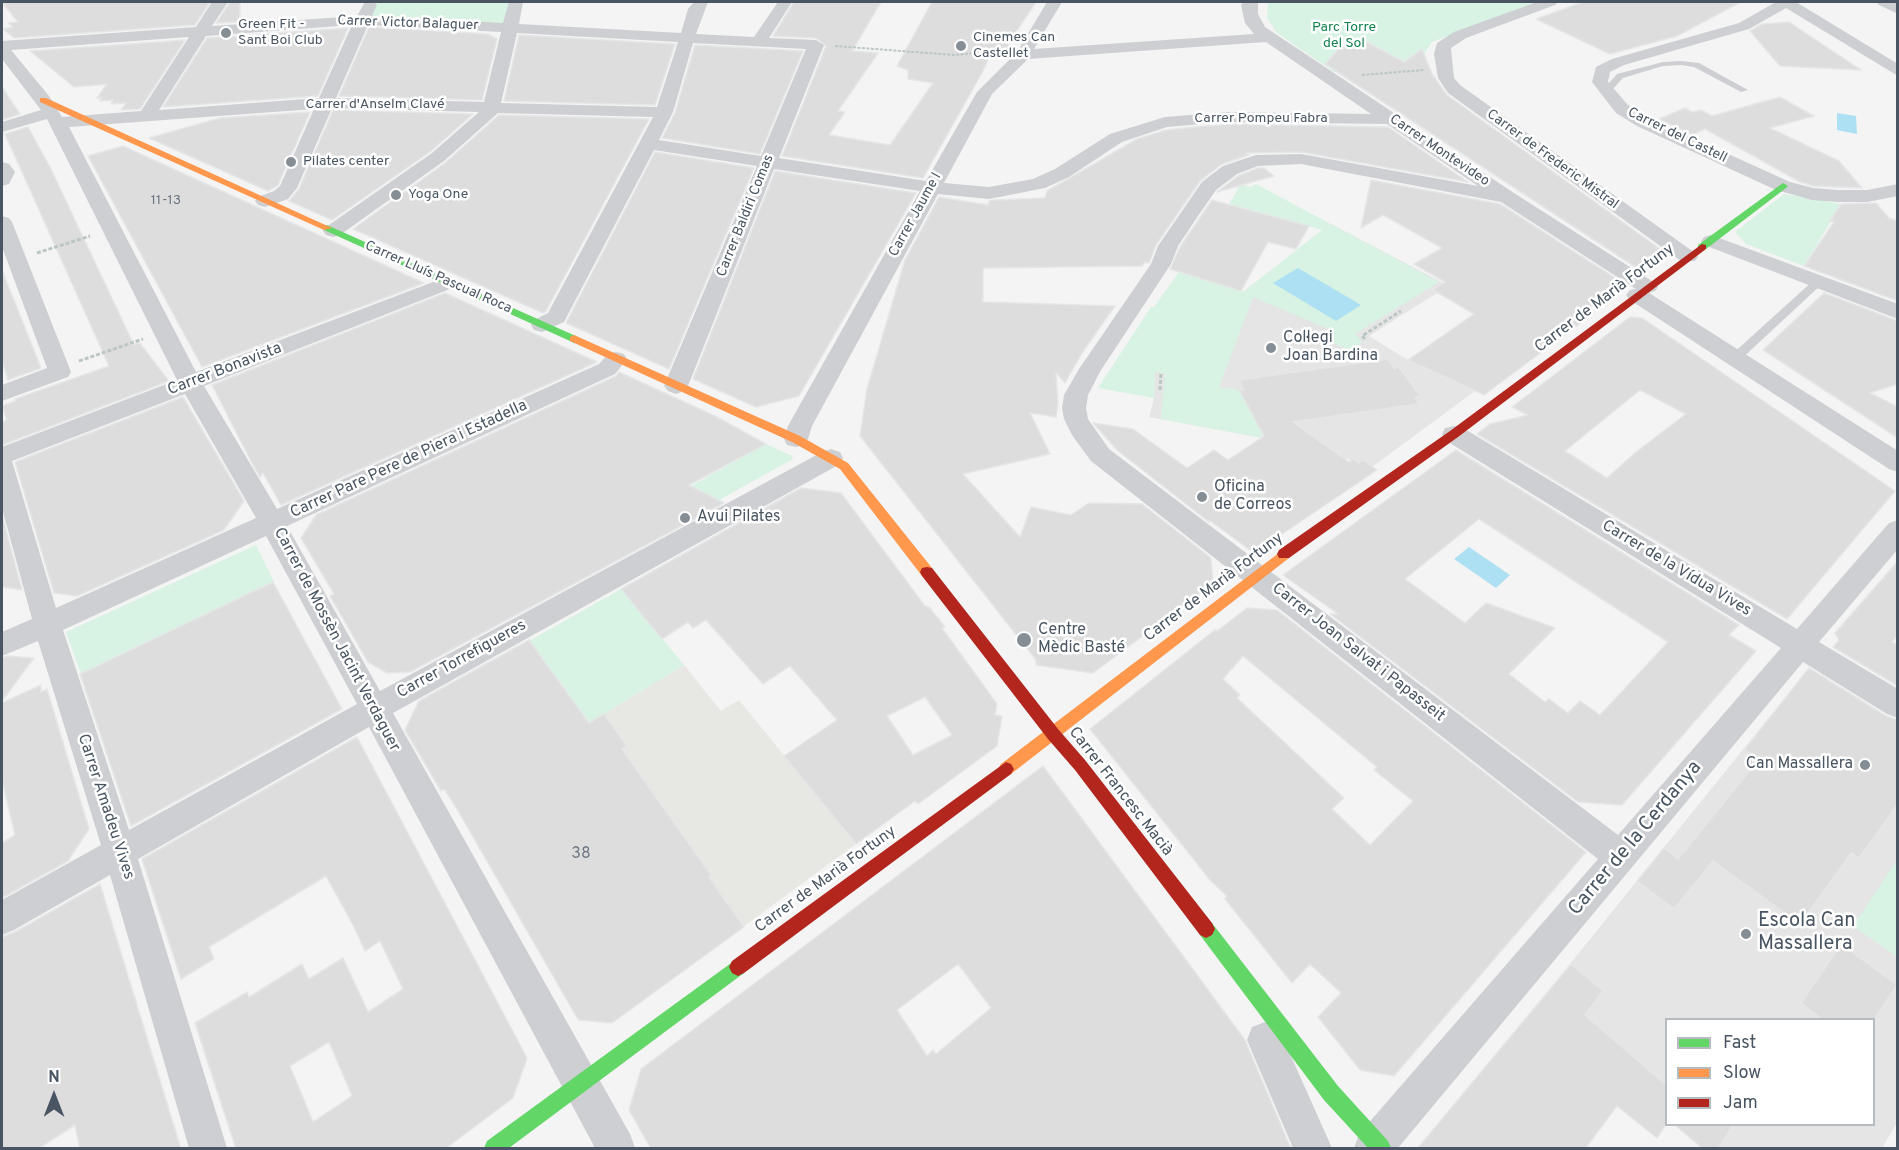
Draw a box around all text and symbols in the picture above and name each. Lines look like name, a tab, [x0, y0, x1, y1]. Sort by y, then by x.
street label: Carrer Victor Balaguer	[337, 13, 479, 35]
place label: Green Fit - Sant Boi Club	[238, 17, 323, 50]
park label: Parc Torre del Sol	[1312, 20, 1376, 52]
marker: Green Fit - Sant Boi Club	[219, 26, 233, 40]
place label: Cinemes Can Castellet	[973, 30, 1055, 62]
marker: Cinemes Can Castellet	[954, 39, 968, 53]
street label: Carrer d'Anselm Clavé	[305, 97, 445, 113]
street label: Carrer del Castell	[1624, 105, 1730, 167]
street label: Carrer de Frederic Mistral	[1483, 107, 1621, 213]
street label: Carrer Pompeu Fabra	[1194, 111, 1328, 127]
street label: Carrer Montevideo	[1386, 111, 1492, 191]
street label: Carrer Baldiri Comas	[714, 152, 778, 280]
place label: Pilates center	[303, 154, 389, 170]
marker: Pilates center	[284, 155, 298, 169]
street label: Carrer Jaume I	[886, 170, 946, 260]
place label: Yoga One	[408, 187, 468, 203]
marker: Yoga One	[389, 188, 403, 202]
house number: 11-13	[151, 193, 181, 209]
street label: Carrer Lluís Pascual Roca	[362, 238, 514, 318]
street label: Carrer de Marià Fortuny	[1531, 240, 1679, 358]
place label: Col·legi Joan Bardina	[1283, 329, 1378, 367]
street label: Carrer Bonavista	[165, 339, 285, 401]
marker: Col·legi Joan Bardina	[1264, 341, 1278, 355]
street label: Carrer Pare Pere de Piera i Estadella	[288, 397, 530, 523]
place label: Oficina de Correos	[1214, 478, 1292, 516]
marker: Oficina de Correos	[1195, 490, 1209, 504]
place label: Avui Pilates	[697, 508, 780, 528]
marker: Avui Pilates	[678, 511, 692, 525]
street label: Carrer de la Vídua Vives	[1598, 517, 1754, 621]
street label: Carrer de Mossèn Jacint Verdaguer	[269, 525, 403, 755]
street label: Carrer de Marià Fortuny	[1140, 529, 1288, 647]
street label: Carrer Joan Salvat i Papasseit	[1268, 579, 1448, 727]
street label: Carrer Torrefigueres	[394, 617, 530, 703]
place label: Centre Mèdic Basté	[1038, 621, 1125, 659]
marker: Centre Mèdic Basté	[1015, 631, 1033, 649]
street label: Carrer Francesc Macià	[1064, 724, 1176, 860]
street label: Carrer Amadeu Vives	[72, 732, 138, 882]
place label: Can Massallera	[1746, 755, 1853, 775]
street label: Carrer de la Cerdanya	[1564, 757, 1708, 921]
marker: Can Massallera	[1858, 758, 1872, 772]
street label: Carrer de Marià Fortuny	[752, 822, 900, 938]
house number: 38	[571, 845, 591, 865]
place label: Escola Can Massallera	[1758, 910, 1856, 957]
marker: Escola Can Massallera	[1739, 927, 1753, 941]
legend	[1665, 1018, 1875, 1126]
text: Fast	[1723, 1032, 1756, 1055]
text: Slow	[1723, 1062, 1761, 1085]
north arrow	[24, 1066, 84, 1126]
text: N	[48, 1068, 60, 1088]
text: Jam	[1723, 1092, 1758, 1115]

